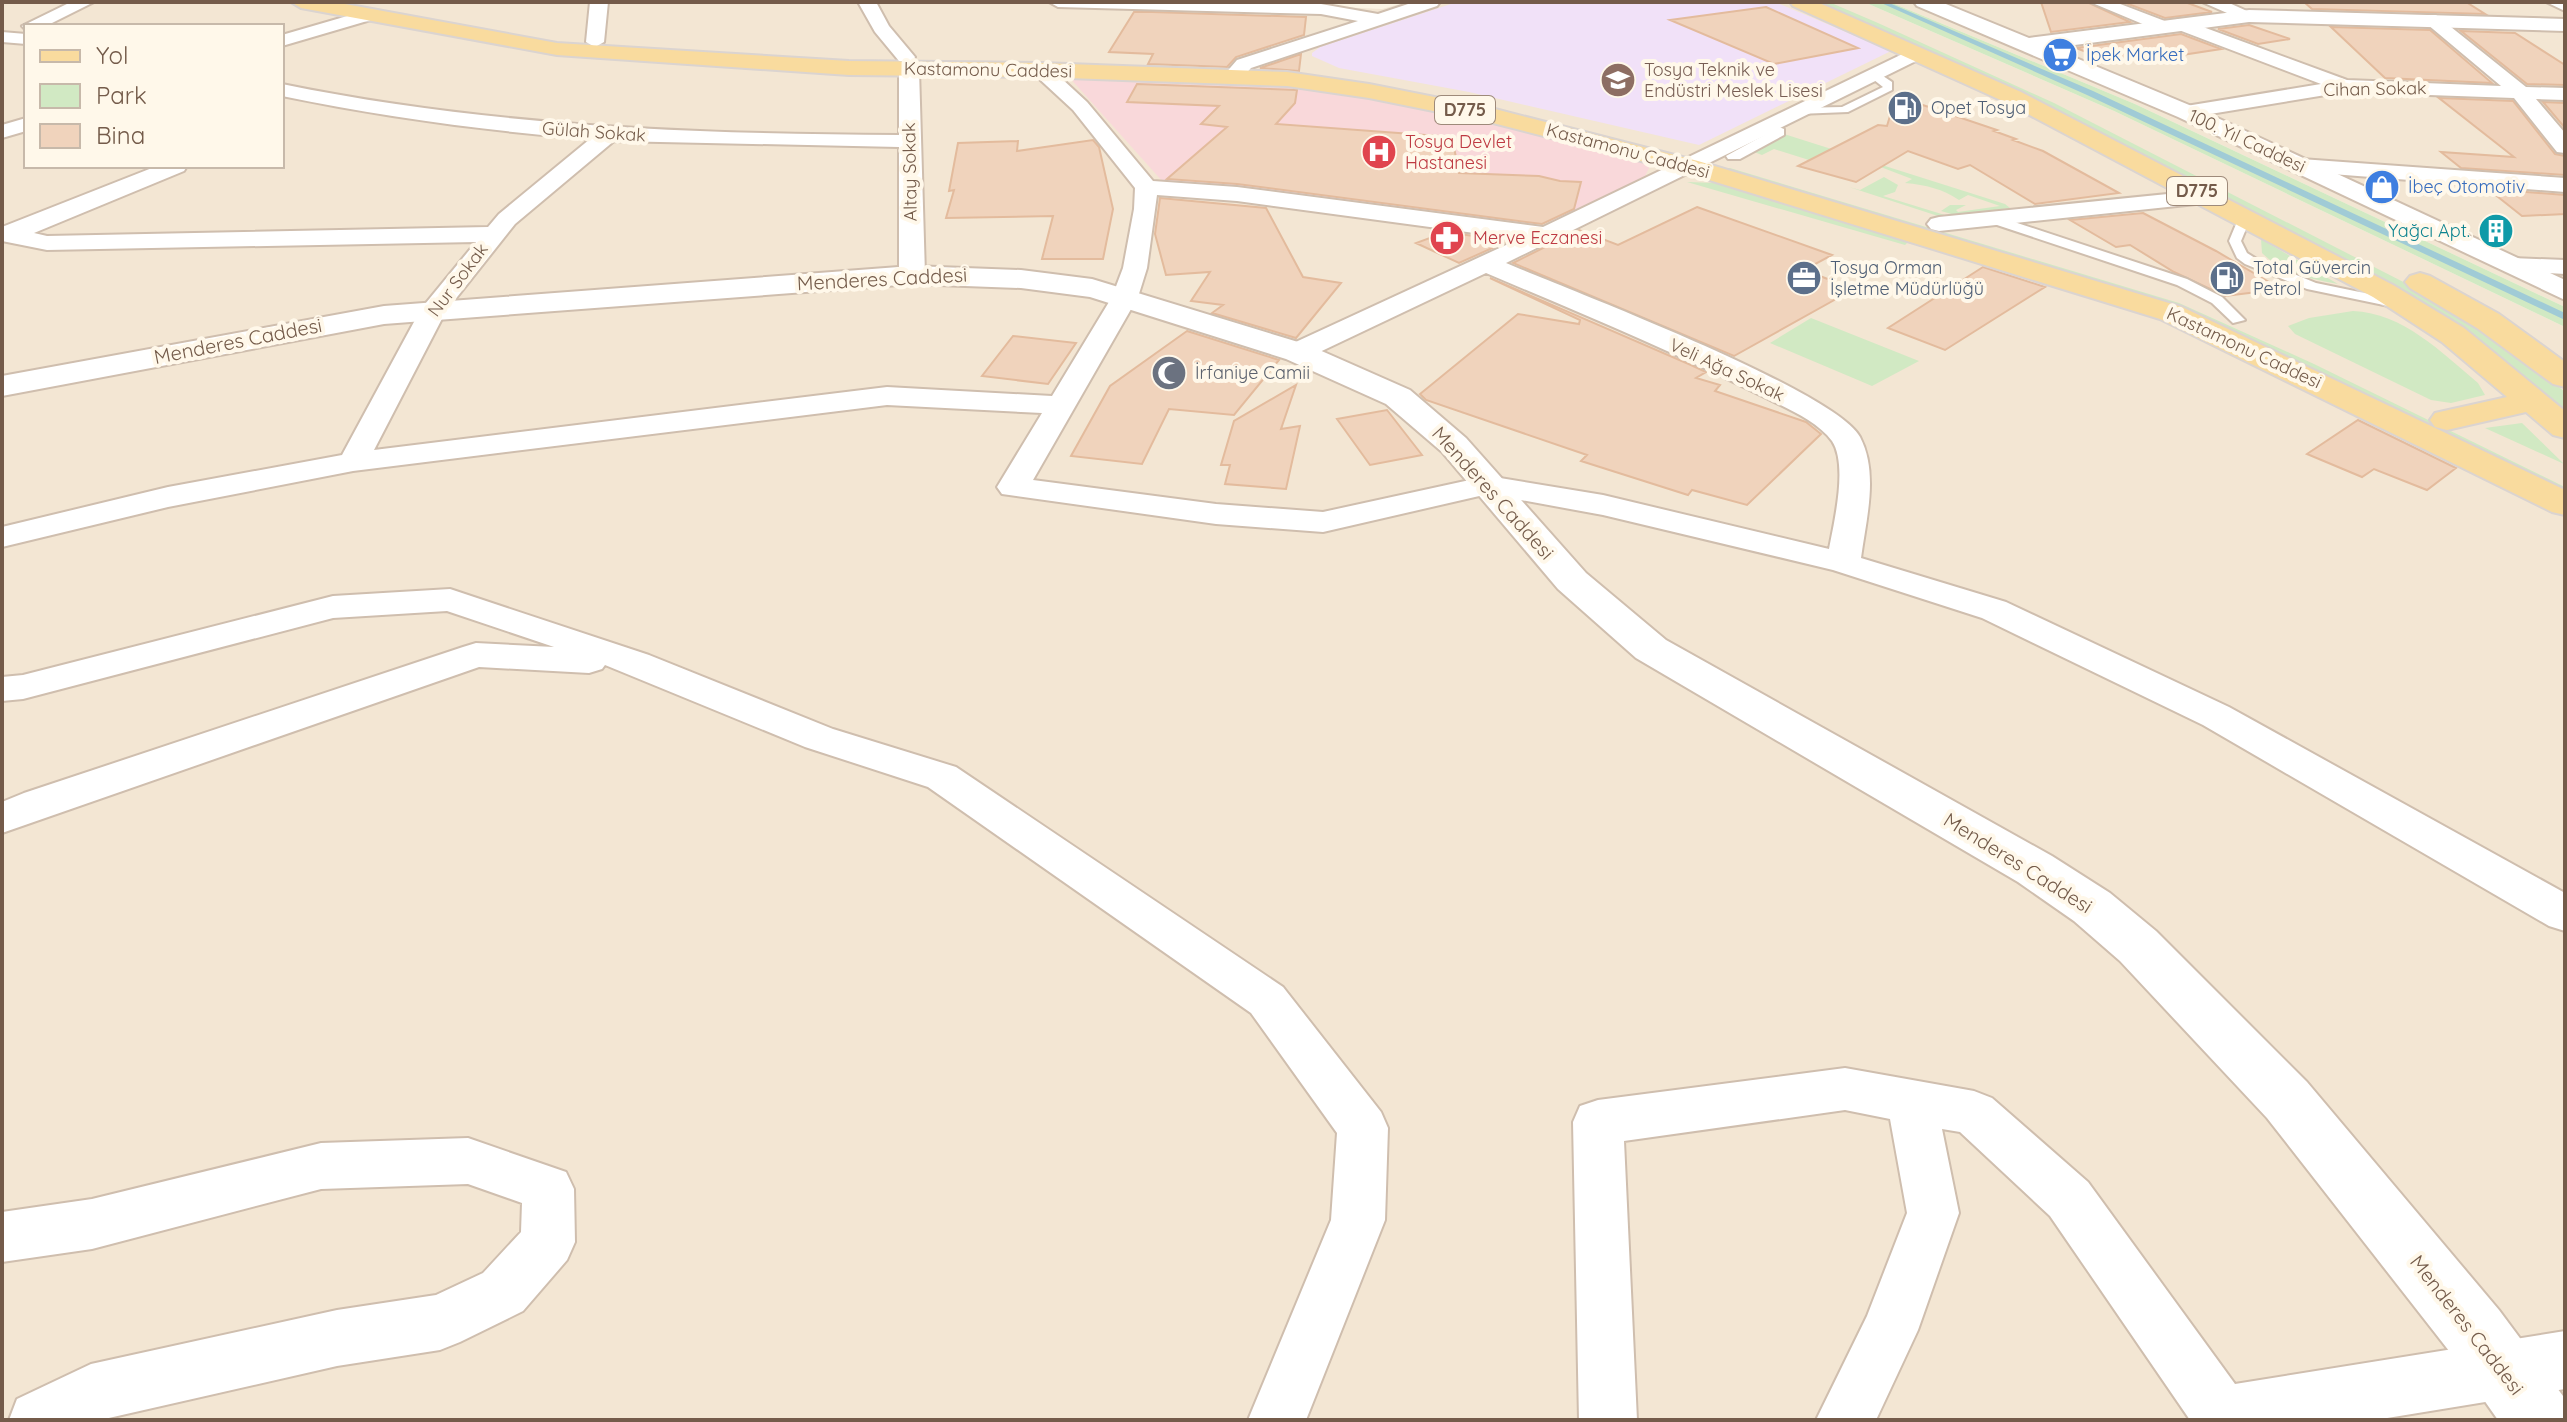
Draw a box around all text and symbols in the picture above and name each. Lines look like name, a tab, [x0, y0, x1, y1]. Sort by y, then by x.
legend	[24, 24, 284, 168]
supermarket icon: İpek Market	[2041, 36, 2079, 74]
text: Yol	[96, 40, 128, 70]
place label: İpek Market	[2086, 43, 2184, 66]
street label: Kastamonu Caddesi	[904, 57, 1072, 82]
place label: Tosya Teknik ve Endüstri Meslek Lisesi	[1644, 58, 1823, 102]
school or university icon: Tosya Teknik ve Endüstri Meslek Lisesi	[1599, 61, 1637, 99]
street label: Cihan Sokak	[2323, 76, 2427, 101]
text: Park	[96, 80, 147, 110]
fuel station icon: Opet Tosya	[1886, 89, 1924, 127]
road number: D775	[1435, 96, 1495, 124]
place label: Opet Tosya	[1931, 96, 2026, 119]
street label: 100. Yıl Caddesi	[2185, 103, 2309, 178]
street label: Gülah Sokak	[541, 116, 647, 147]
street label: Kastamonu Caddesi	[1544, 118, 1712, 183]
text: Bina	[96, 120, 145, 150]
street label: Altay Sokak	[897, 122, 922, 222]
place label: Tosya Devlet Hastanesi	[1405, 130, 1512, 174]
hospital icon: Tosya Devlet Hastanesi	[1360, 133, 1398, 171]
shop icon: İbeç Otomotiv	[2363, 168, 2401, 206]
place label: İbeç Otomotiv	[2408, 175, 2525, 198]
road number: D775	[2167, 177, 2227, 205]
building icon: Yağcı Apt.	[2477, 212, 2515, 250]
pharmacy icon: Merve Eczanesi	[1428, 219, 1466, 257]
place label: Yağcı Apt.	[2388, 219, 2470, 242]
place label: Merve Eczanesi	[1473, 226, 1602, 249]
street label: Nur Sokak	[422, 238, 493, 321]
place label: Tosya Orman İşletme Müdürlüğü	[1830, 256, 1984, 300]
place label: Total Güvercin Petrol	[2253, 256, 2371, 300]
office icon: Tosya Orman İşletme Müdürlüğü	[1785, 259, 1823, 297]
fuel station icon: Total Güvercin Petrol	[2208, 259, 2246, 297]
street label: Menderes Caddesi	[796, 262, 968, 295]
street label: Kastamonu Caddesi	[2163, 302, 2325, 394]
street label: Menderes Caddesi	[152, 312, 324, 369]
street label: Veli Ağa Sokak	[1666, 333, 1788, 406]
mosque icon: İrfaniye Camii	[1150, 354, 1188, 392]
place label: İrfaniye Camii	[1195, 361, 1310, 384]
street label: Menderes Caddesi	[1427, 421, 1560, 564]
street label: Menderes Caddesi	[1939, 807, 2097, 918]
street label: Menderes Caddesi	[2405, 1250, 2530, 1400]

